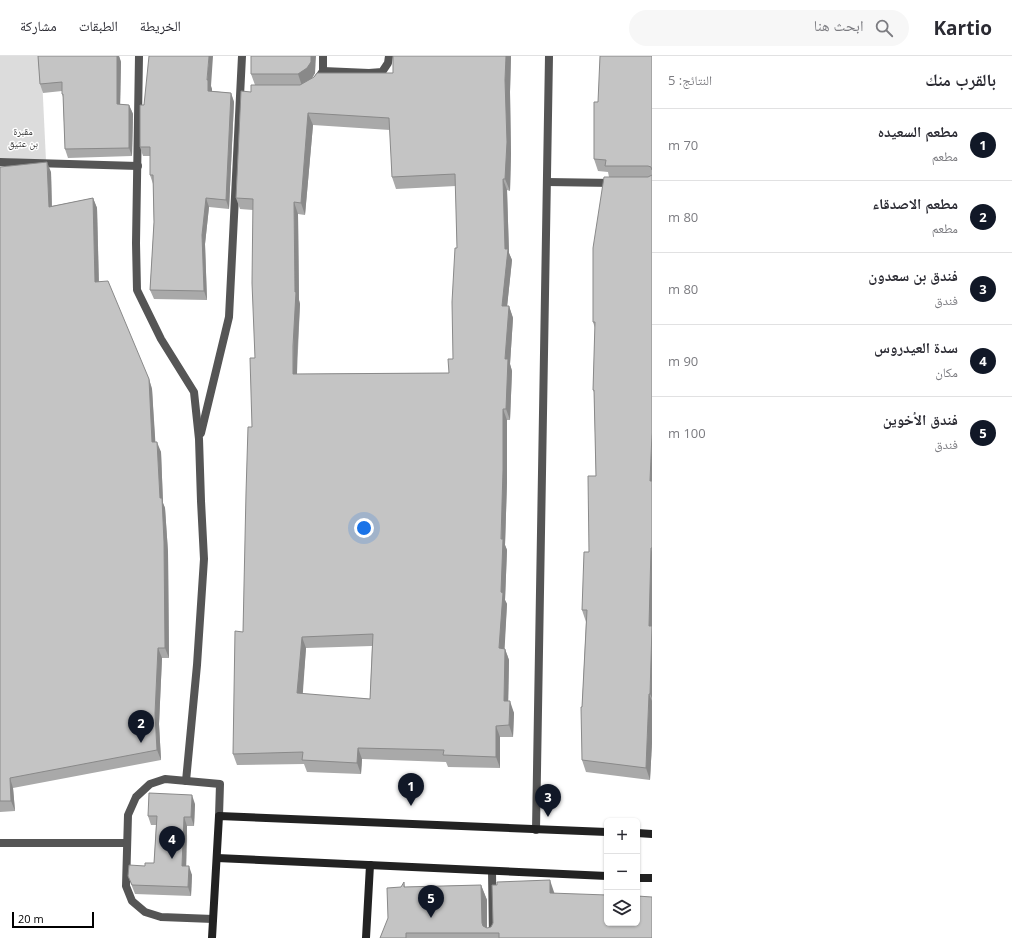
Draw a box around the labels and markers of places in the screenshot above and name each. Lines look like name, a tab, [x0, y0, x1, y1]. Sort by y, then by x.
pin: 2	[128, 710, 154, 743]
pin: 1	[398, 773, 424, 806]
pin: 3	[535, 784, 561, 817]
pin: 4	[159, 826, 185, 859]
pin: 5	[418, 885, 444, 918]

